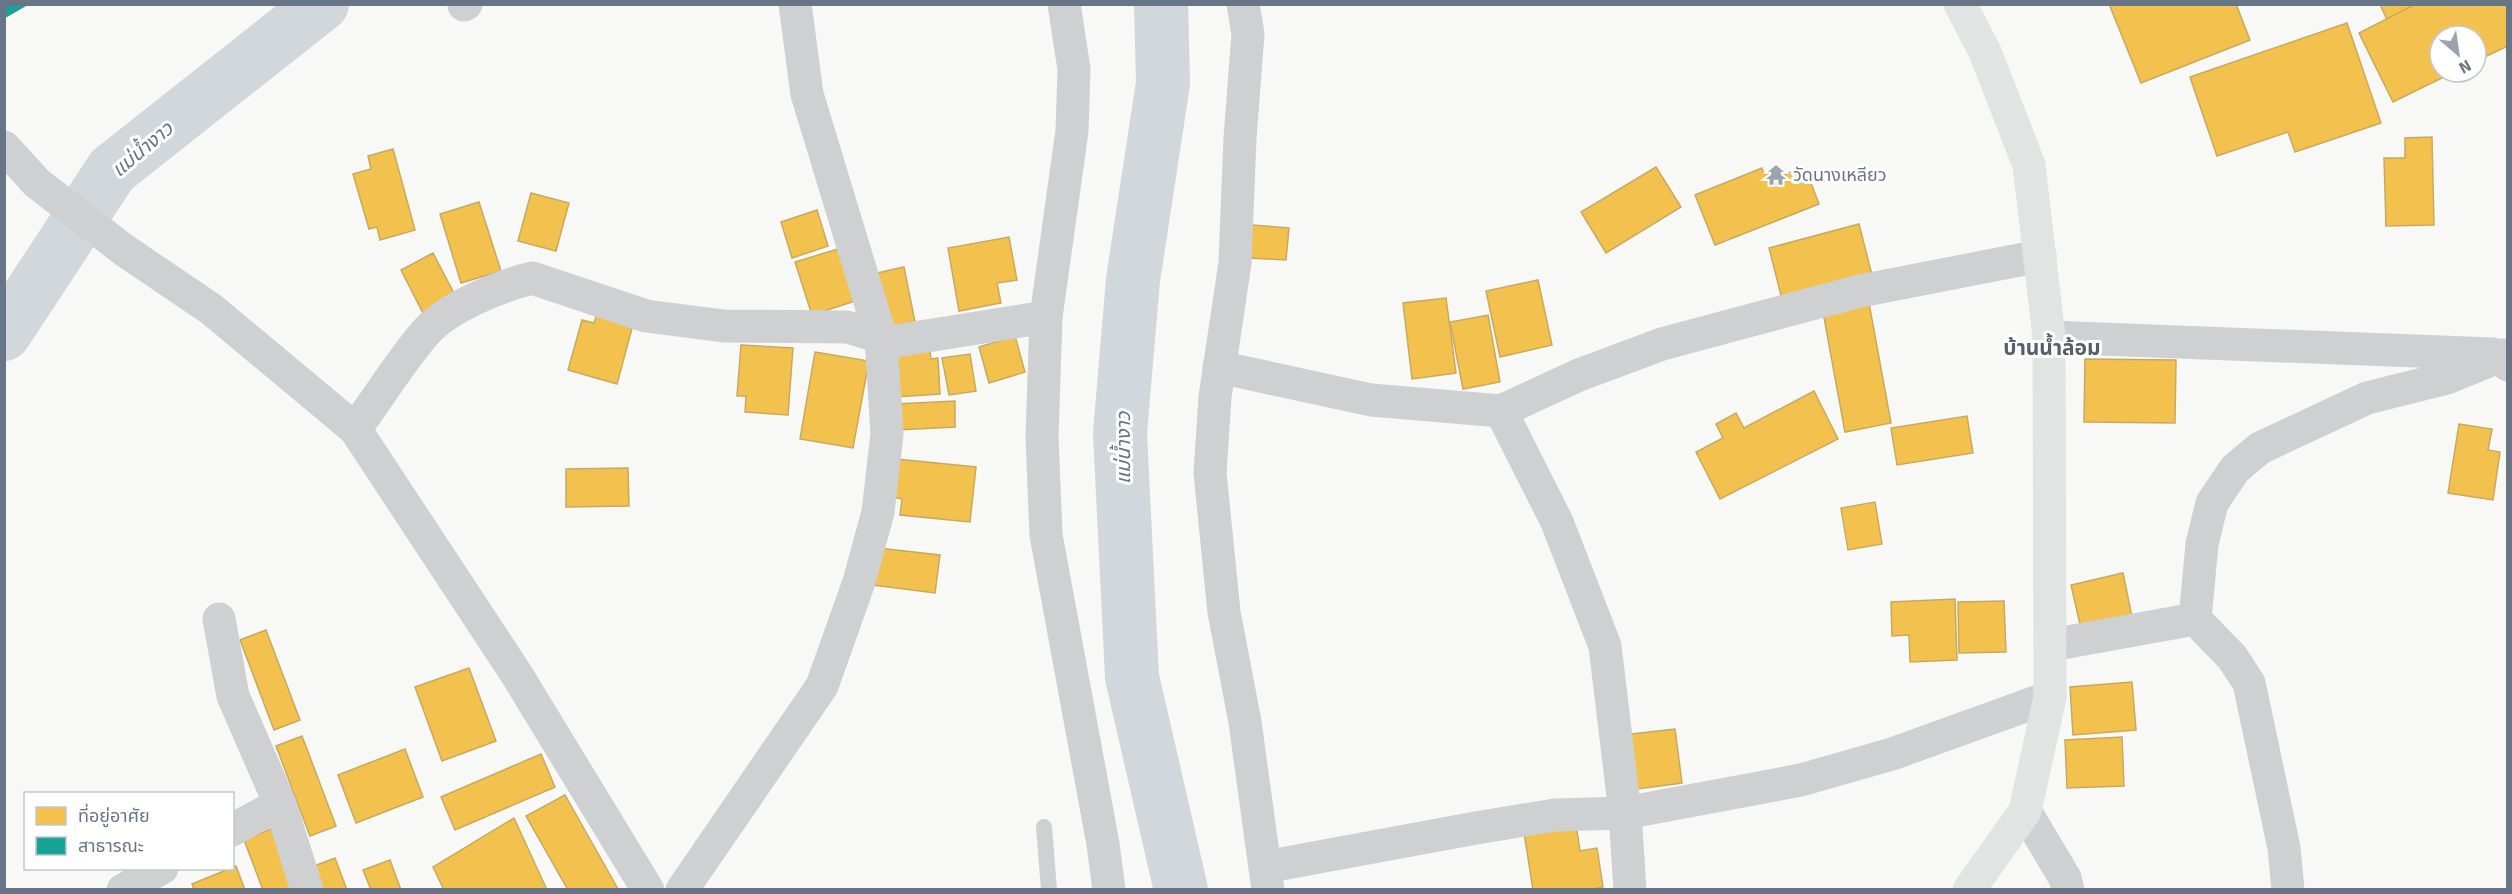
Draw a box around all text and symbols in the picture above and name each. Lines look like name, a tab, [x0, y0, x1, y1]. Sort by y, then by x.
north arrow	[2428, 24, 2488, 84]
text: N	[2455, 55, 2475, 78]
water label: แม่น้ำงาว	[105, 114, 179, 182]
temple icon: วัดนางเหลียว	[1764, 163, 1788, 187]
place label: วัดนางเหลียว	[1793, 164, 1887, 186]
district label: บ้านน้ำล้อม	[2003, 333, 2101, 361]
water label: แม่น้ำงาว	[1109, 410, 1136, 484]
legend	[24, 792, 234, 870]
text: ที่อยู่อาศัย	[78, 803, 150, 828]
text: สาธารณะ	[78, 835, 144, 857]

